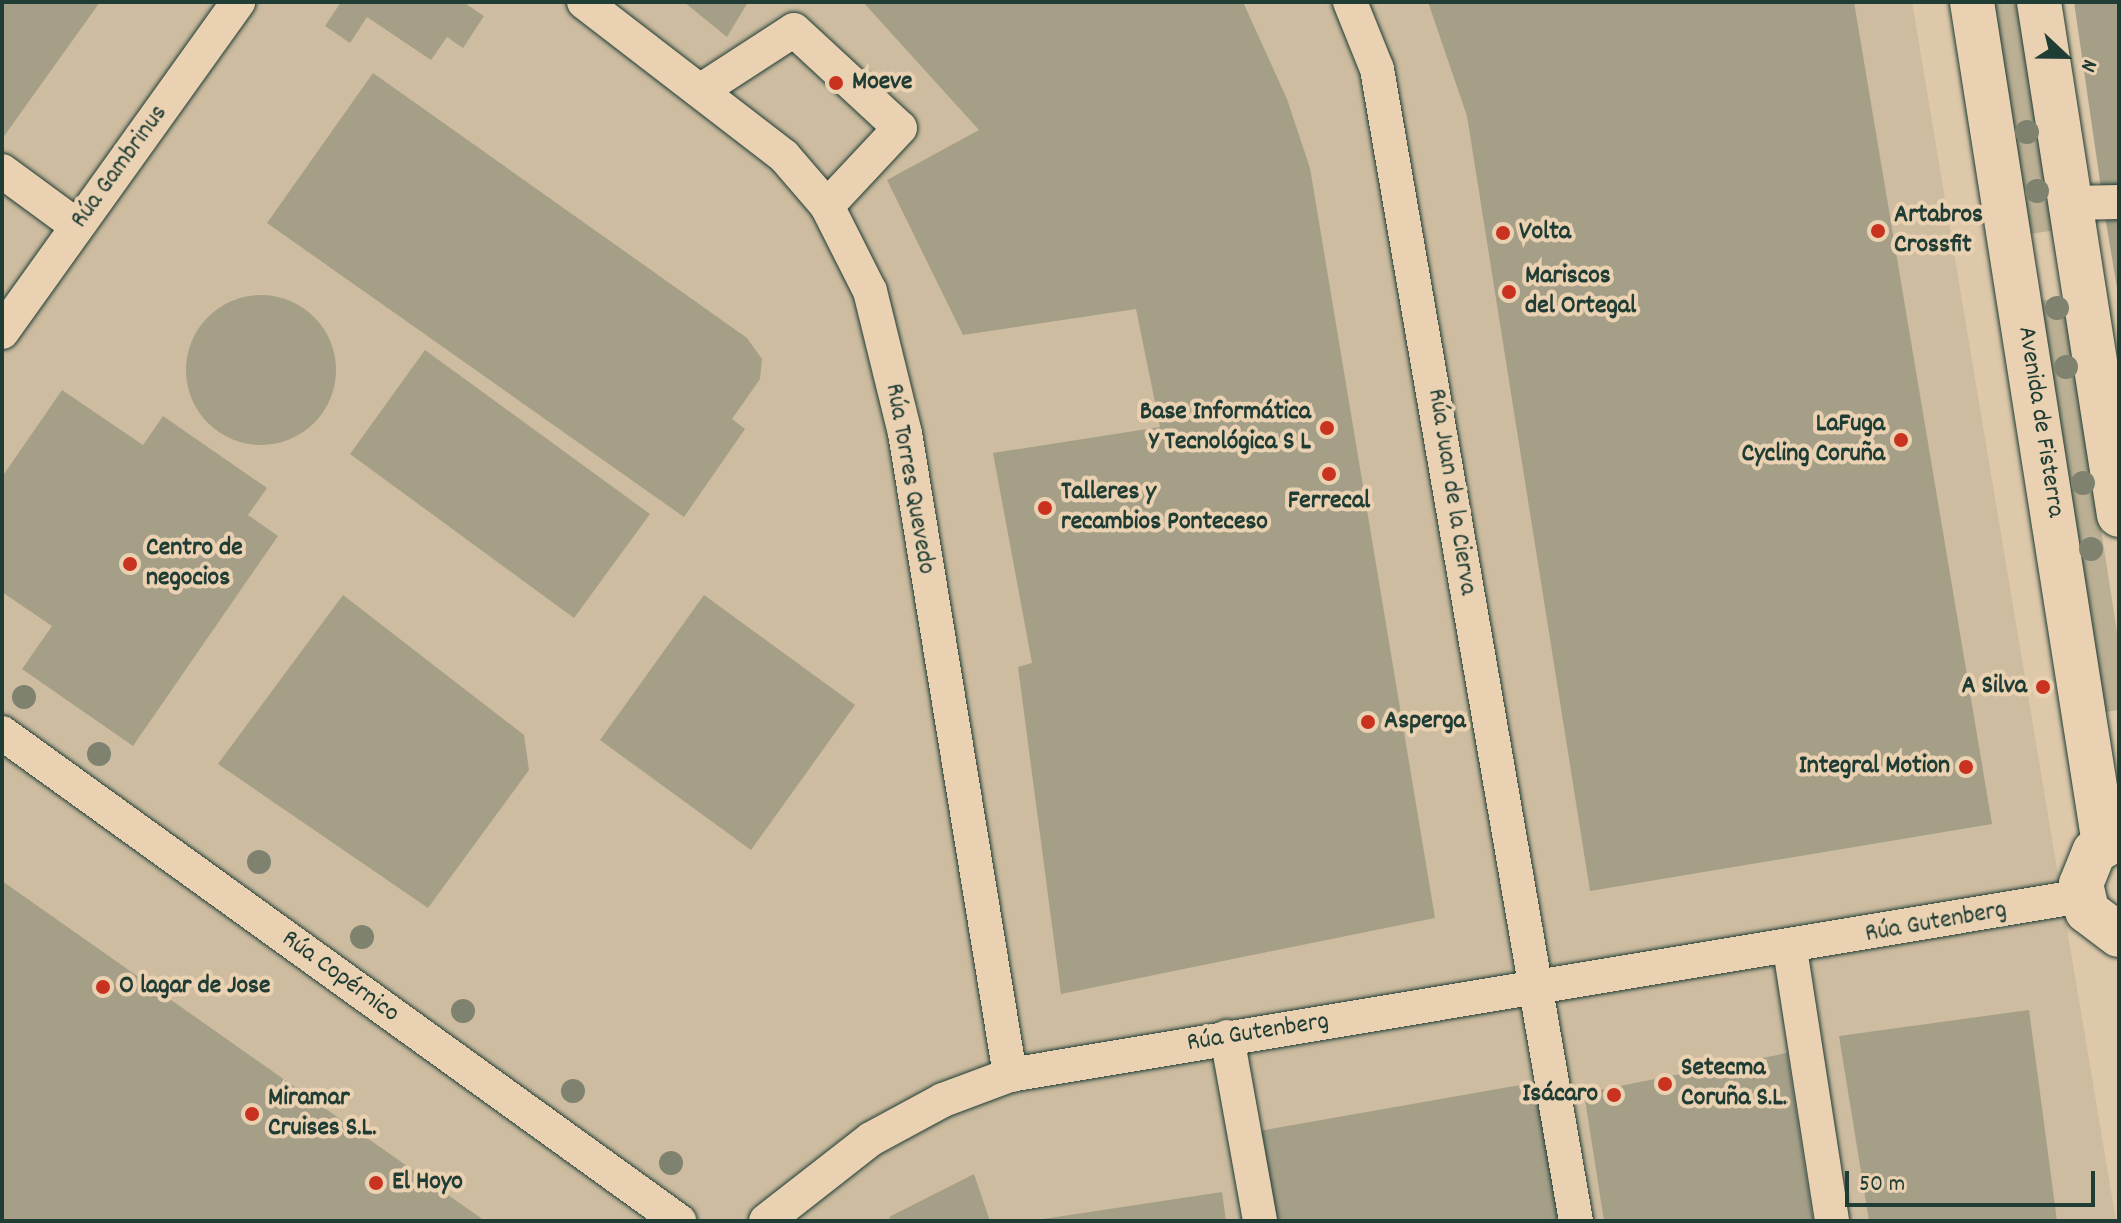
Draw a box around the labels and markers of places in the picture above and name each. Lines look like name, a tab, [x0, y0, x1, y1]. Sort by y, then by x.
place label: Moeve	[852, 67, 913, 99]
marker: Moeve	[827, 74, 845, 92]
place label: Artabros Crossfit	[1894, 200, 1983, 262]
place label: Volta	[1519, 217, 1571, 249]
marker: Artabros Crossfit	[1869, 222, 1887, 240]
marker: Volta	[1494, 224, 1512, 242]
place label: Mariscos del Ortegal	[1525, 261, 1636, 322]
marker: Mariscos del Ortegal	[1500, 283, 1518, 301]
place label: Base Informática Y Tecnológica S L	[1140, 397, 1311, 458]
place label: LaFuga Cycling Coruña	[1741, 409, 1885, 470]
marker: Base Informática Y Tecnológica S L	[1318, 419, 1336, 437]
marker: LaFuga Cycling Coruña	[1892, 431, 1910, 449]
marker: Ferrecal	[1320, 465, 1338, 483]
place label: Talleres y recambios Ponteceso	[1061, 477, 1268, 538]
place label: Ferrecal	[1288, 486, 1370, 518]
marker: Talleres y recambios Ponteceso	[1036, 499, 1054, 517]
place label: Centro de negocios	[146, 533, 243, 594]
marker: Centro de negocios	[121, 555, 139, 573]
place label: A Silva	[1961, 671, 2027, 703]
marker: A Silva	[2034, 678, 2052, 696]
place label: Asperga	[1384, 706, 1466, 738]
marker: Asperga	[1359, 713, 1377, 731]
place label: Integral Motion	[1799, 751, 1950, 783]
marker: Integral Motion	[1957, 758, 1975, 776]
place label: O lagar de Jose	[119, 971, 270, 1003]
marker: O lagar de Jose	[94, 978, 112, 996]
place label: Setecma Coruña S.L.	[1681, 1053, 1787, 1114]
marker: Setecma Coruña S.L.	[1656, 1075, 1674, 1093]
place label: Isácaro	[1522, 1079, 1598, 1111]
place label: Miramar Cruises S.L.	[268, 1083, 376, 1144]
marker: Isácaro	[1605, 1086, 1623, 1104]
marker: Miramar Cruises S.L.	[243, 1105, 261, 1123]
place label: El Hoyo	[392, 1167, 463, 1199]
marker: El Hoyo	[367, 1174, 385, 1192]

